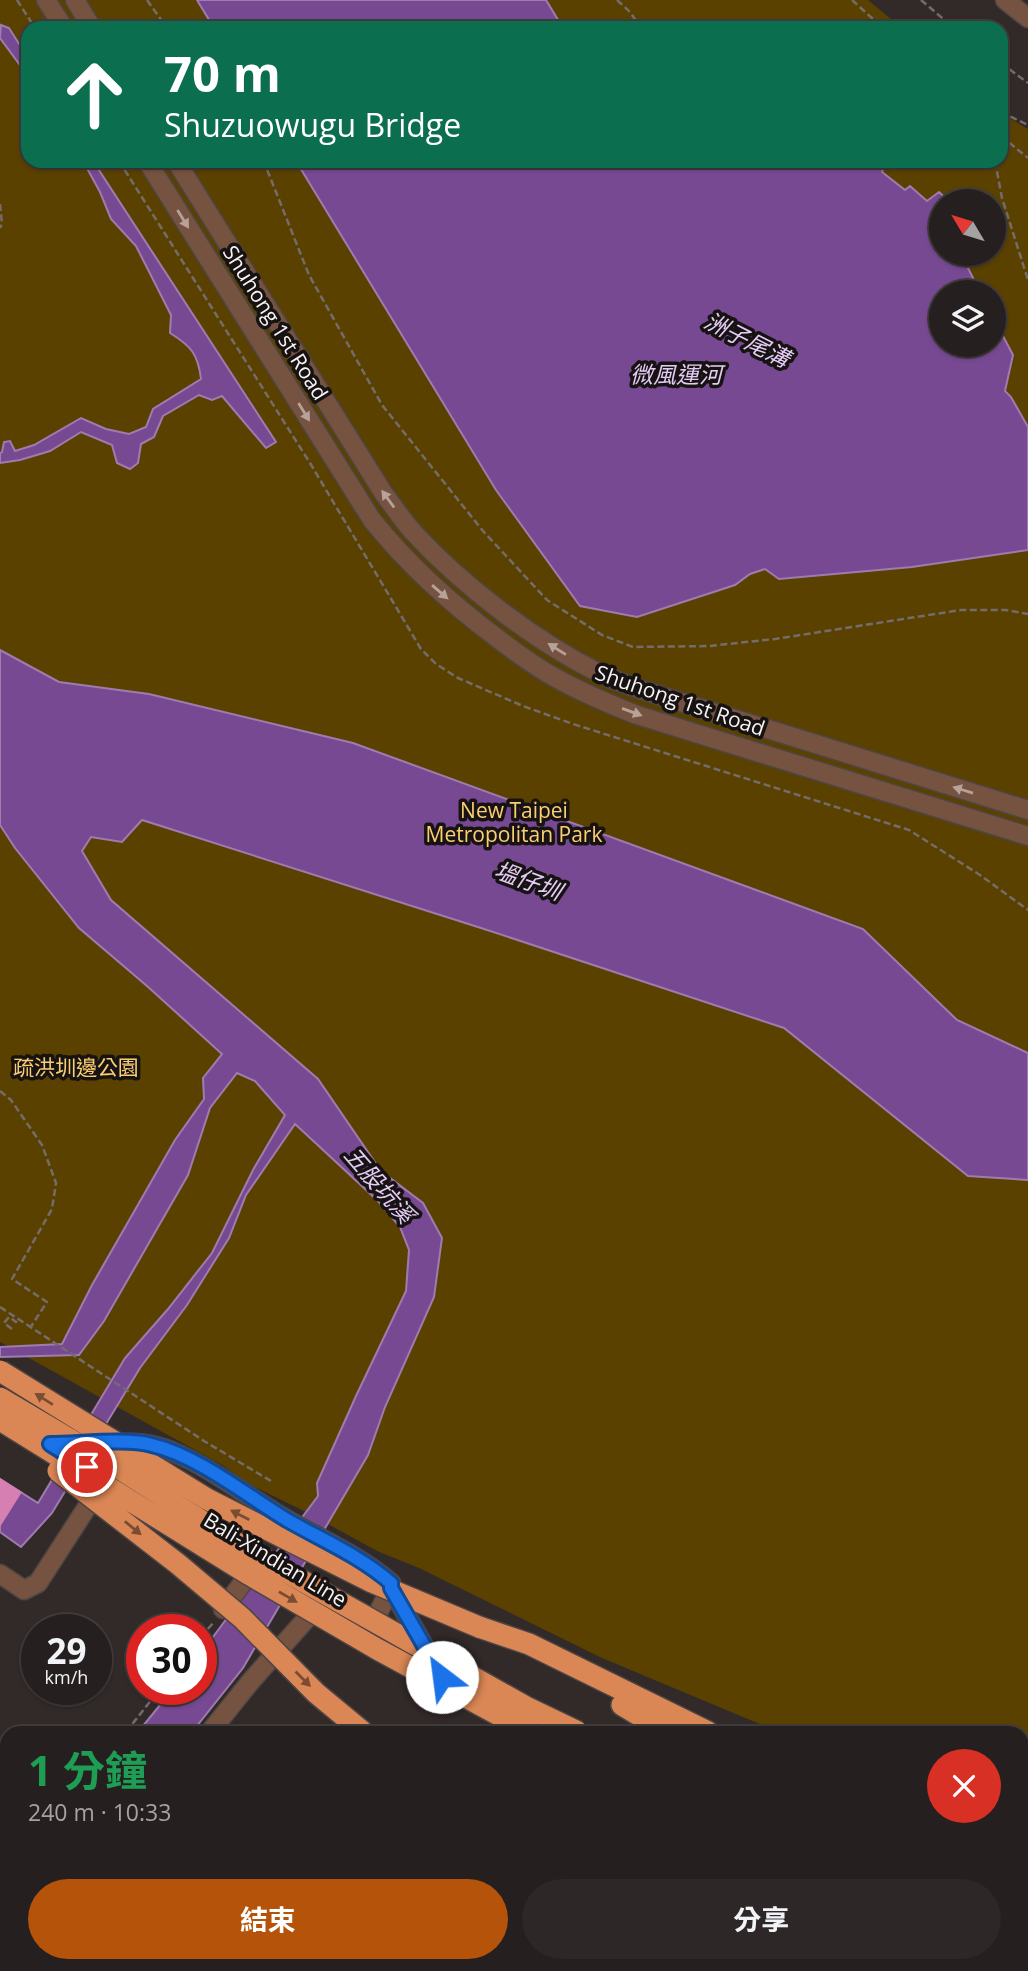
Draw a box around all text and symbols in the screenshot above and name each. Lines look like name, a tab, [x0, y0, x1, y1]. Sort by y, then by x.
text: 70 m	[164, 40, 281, 106]
icon: ahead	[49, 49, 140, 140]
text: Shuzuowugu Bridge	[164, 103, 461, 146]
north arrow	[929, 189, 1006, 266]
map controls	[929, 189, 1006, 357]
one-way arrow	[177, 209, 190, 228]
street label: Shuhong 1st Road	[217, 240, 335, 405]
button: layers	[929, 280, 1006, 357]
water label: 洲子尾溝	[699, 304, 798, 376]
water label: 微風運河	[630, 358, 726, 390]
one-way arrow	[298, 402, 311, 421]
one-way arrow	[381, 490, 395, 508]
one-way arrow	[432, 584, 449, 599]
one-way arrow	[548, 642, 567, 655]
street label: Shuhong 1st Road	[592, 658, 769, 742]
one-way arrow	[621, 707, 642, 718]
one-way arrow	[952, 784, 973, 794]
park label: New Taipei Metropolitan Park	[426, 796, 602, 848]
water label: 塭仔圳	[490, 853, 569, 908]
park label: 疏洪圳邊公園	[13, 1053, 139, 1081]
water label: 五股坑溪	[338, 1139, 424, 1232]
one-way arrow	[35, 1392, 54, 1405]
pin	[57, 1437, 117, 1497]
icon: arrive	[68, 1448, 106, 1486]
street label: Bali-Xindian Line	[199, 1505, 352, 1613]
one-way arrow	[229, 1509, 249, 1521]
one-way arrow	[123, 1521, 141, 1536]
one-way arrow	[278, 1591, 297, 1603]
speed limit sign: 30	[126, 1614, 217, 1705]
text: 29	[46, 1627, 87, 1674]
position arrow	[405, 1640, 479, 1714]
text: km/h	[45, 1665, 88, 1689]
one-way arrow	[294, 1670, 310, 1687]
text: 1 分鐘	[28, 1741, 147, 1798]
button: close	[927, 1749, 1001, 1823]
text: 240 m · 10:33	[28, 1796, 171, 1828]
button: 結束	[28, 1879, 508, 1959]
button: 分享	[522, 1879, 1001, 1959]

